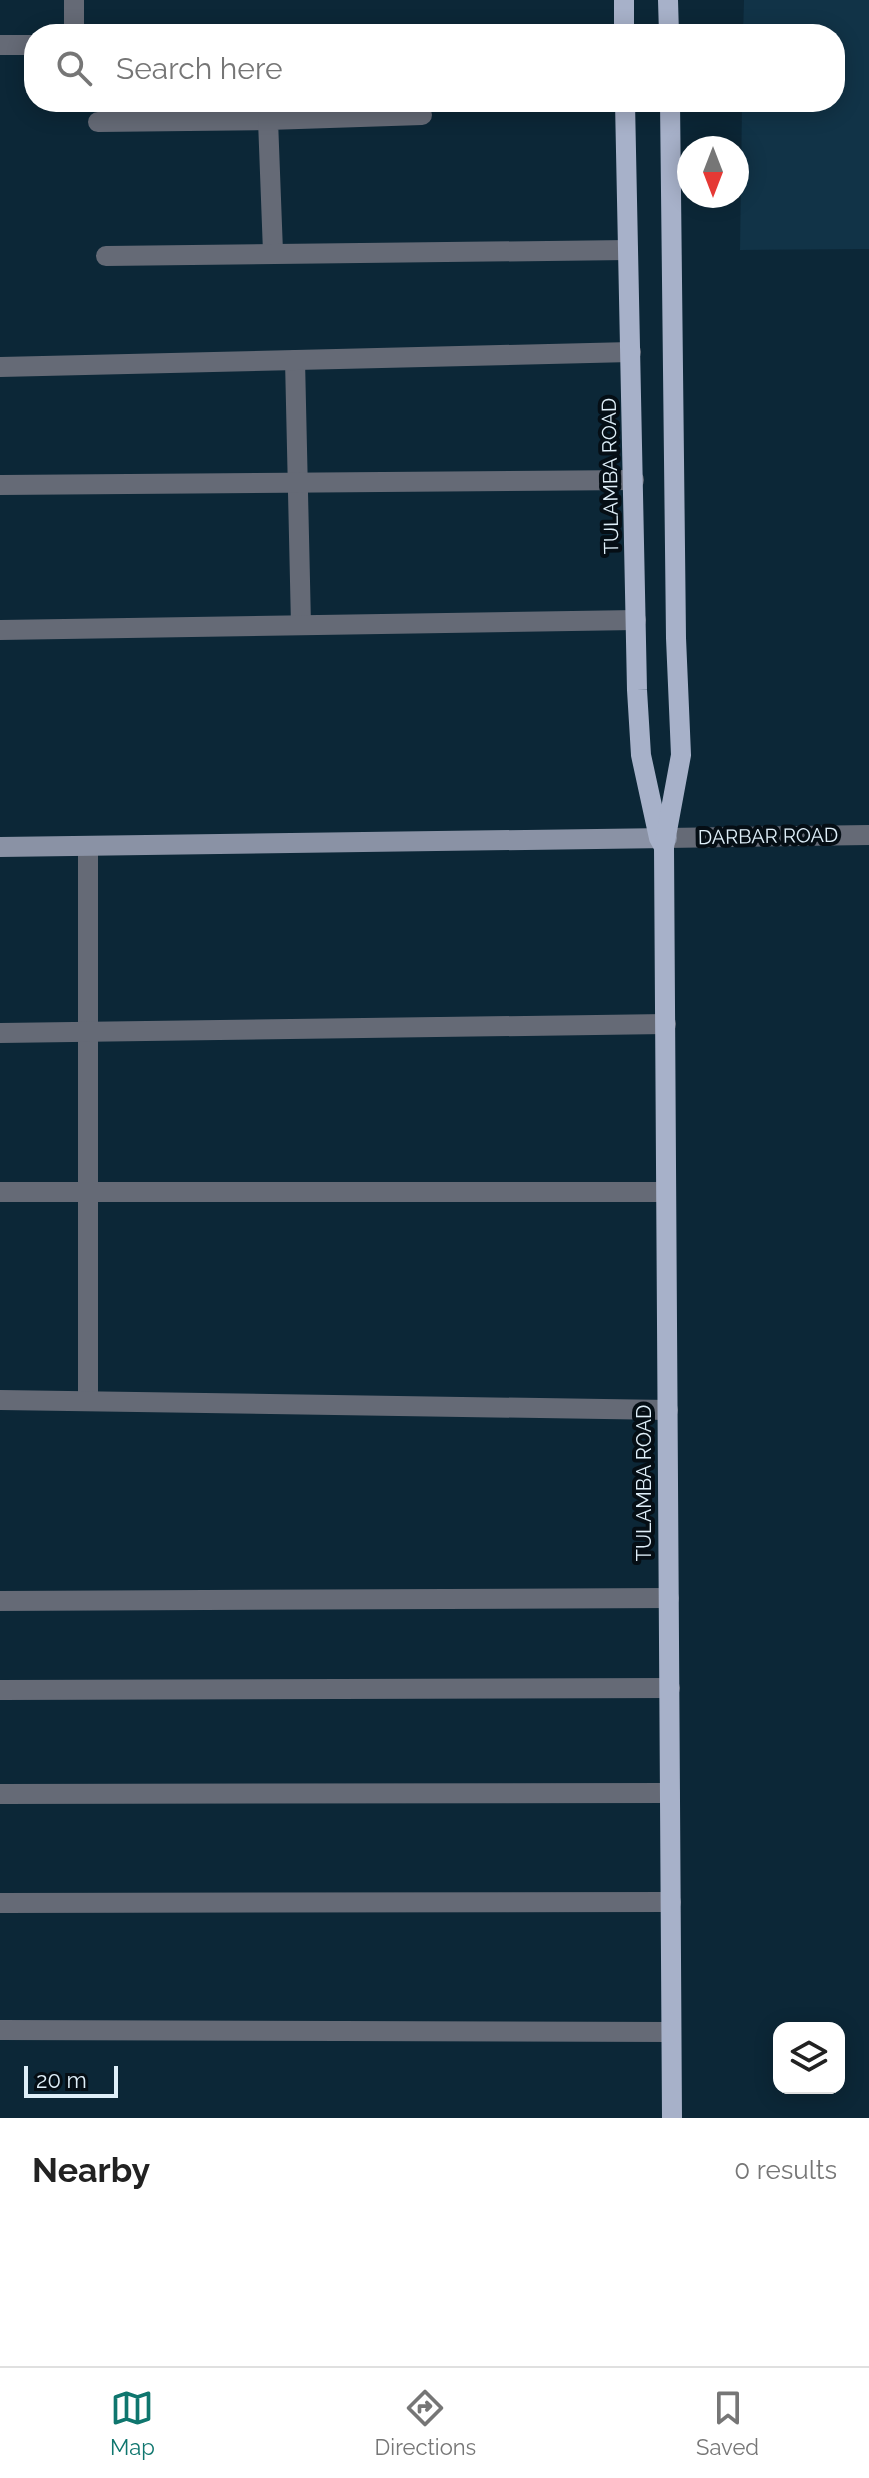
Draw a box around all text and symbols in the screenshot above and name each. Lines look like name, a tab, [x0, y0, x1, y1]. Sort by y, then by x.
search box	[24, 24, 845, 112]
icon: search	[52, 46, 96, 90]
text: Search here	[116, 51, 283, 86]
north arrow	[677, 136, 749, 208]
street label: TULAMBA ROAD	[597, 398, 623, 554]
street label: DARBAR ROAD	[698, 823, 838, 849]
street label: TULAMBA ROAD	[632, 1405, 656, 1561]
map controls	[773, 2022, 845, 2094]
button: layers	[773, 2022, 845, 2094]
scale bar	[24, 2062, 118, 2098]
text: 20 m	[36, 2067, 87, 2093]
text: Nearby	[32, 2150, 150, 2190]
text: 0 results	[734, 2155, 837, 2185]
tab: Map	[110, 2386, 155, 2460]
tab: Directions	[375, 2386, 476, 2460]
tab: Saved	[696, 2386, 759, 2460]

